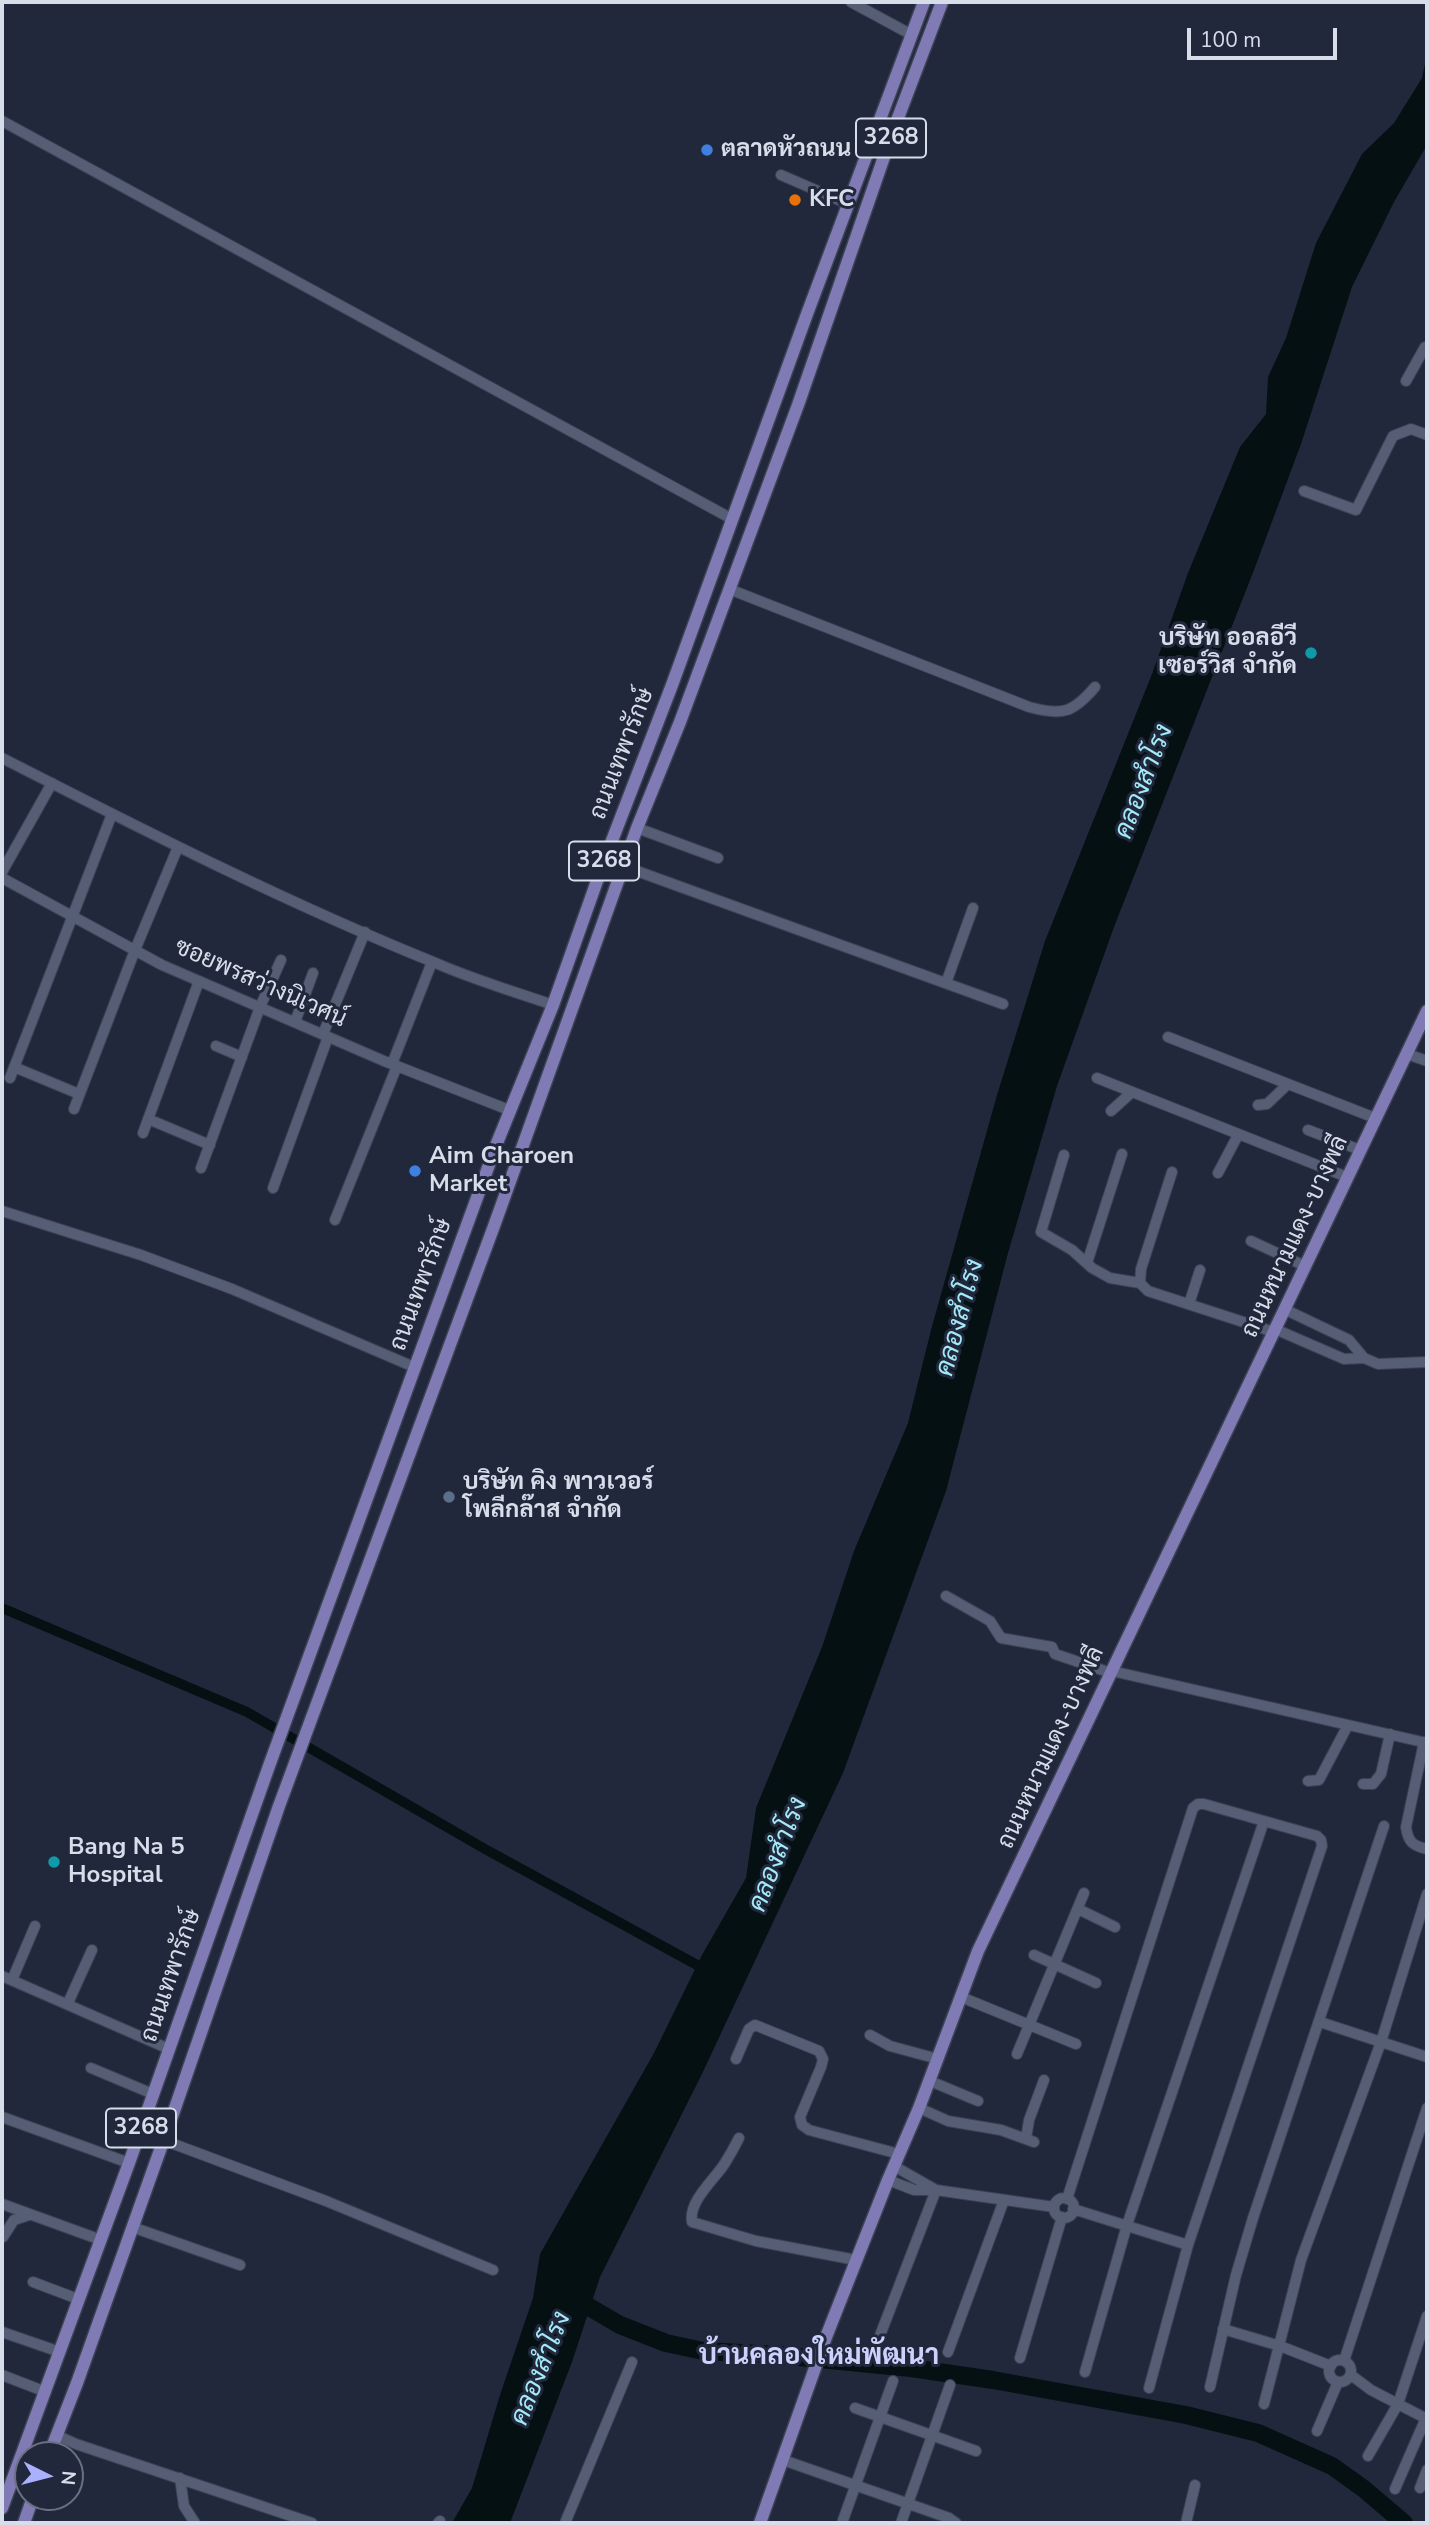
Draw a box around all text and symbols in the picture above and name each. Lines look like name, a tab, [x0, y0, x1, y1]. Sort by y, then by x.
scale bar	[1191, 14, 1342, 58]
text: 100 m	[1200, 26, 1261, 54]
road number: 3268	[856, 119, 926, 158]
place label: ตลาดหัวถนน	[721, 136, 851, 164]
marker: ตลาดหัวถนน	[699, 142, 715, 158]
place label: KFC	[809, 186, 854, 214]
marker: KFC	[787, 192, 803, 208]
place label: บริษัท ออลอีวี เซอร์วิส จำกัด	[1158, 625, 1297, 681]
marker: บริษัท ออลอีวี เซอร์วิส จำกัด	[1303, 645, 1319, 661]
street label: ถนนเทพารักษ์	[585, 684, 661, 824]
water label: คลองสำโรง	[1109, 721, 1181, 843]
road number: 3268	[569, 842, 639, 880]
street label: ซอยพรสว่างนิเวศน์	[170, 933, 350, 1035]
street label: ถนนหนามแดง-บางพลี	[1236, 1131, 1356, 1343]
place label: Aim Charoen Market	[429, 1143, 574, 1199]
marker: Aim Charoen Market	[407, 1163, 423, 1179]
street label: ถนนเทพารักษ์	[385, 1215, 459, 1355]
water label: คลองสำโรง	[930, 1256, 992, 1380]
place label: บริษัท คิง พาวเวอร์ โพลีกล๊าส จำกัด	[463, 1469, 653, 1525]
marker: บริษัท คิง พาวเวอร์ โพลีกล๊าส จำกัด	[441, 1489, 457, 1505]
street label: ถนนหนามแดง-บางพลี	[992, 1642, 1112, 1854]
water label: คลองสำโรง	[743, 1794, 815, 1916]
place label: Bang Na 5 Hospital	[68, 1834, 185, 1890]
marker: Bang Na 5 Hospital	[46, 1854, 62, 1870]
street label: ถนนเทพารักษ์	[136, 1906, 208, 2046]
road number: 3268	[106, 2108, 176, 2148]
water label: คลองสำโรง	[505, 2308, 579, 2430]
district label: บ้านคลองใหม่พัฒนา	[699, 2340, 939, 2374]
north arrow	[14, 2441, 84, 2511]
text: N	[54, 2470, 82, 2486]

